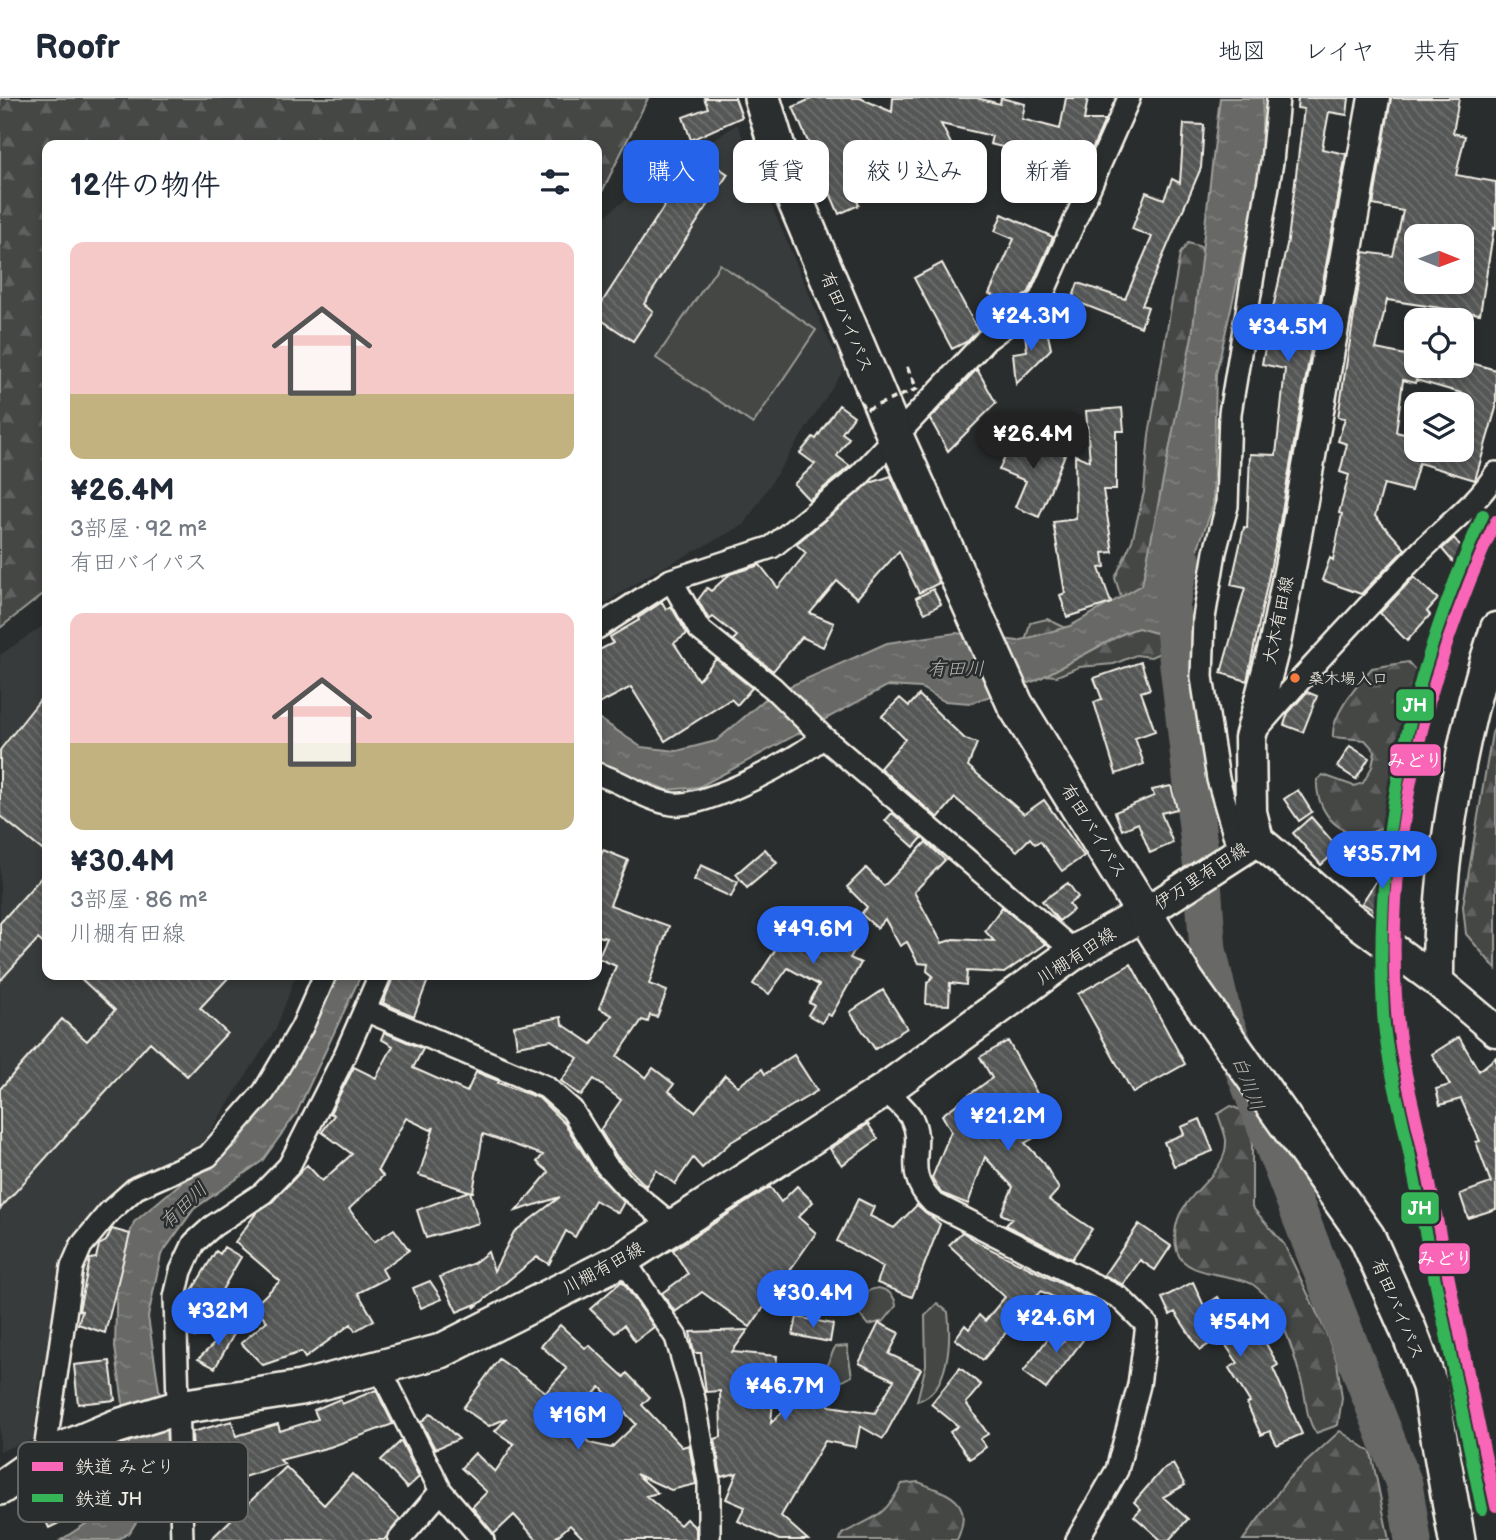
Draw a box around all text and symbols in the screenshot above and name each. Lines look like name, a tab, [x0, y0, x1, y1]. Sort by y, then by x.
text: Roofr	[35, 28, 120, 68]
text: 地図	[1218, 37, 1266, 66]
text: レイヤ	[1304, 37, 1375, 66]
text: 共有	[1413, 37, 1461, 66]
chip: 購入	[623, 140, 719, 203]
chip: 賃貸	[733, 140, 829, 203]
chip: 絞り込み	[843, 140, 987, 203]
chip: 新着	[1001, 140, 1097, 203]
icon: filters	[536, 163, 574, 201]
text: 12件の物件	[70, 168, 221, 204]
north arrow	[1404, 224, 1474, 294]
map controls	[1404, 224, 1474, 462]
street label: 有田バイパス	[816, 269, 877, 376]
icon: home	[259, 288, 385, 414]
pin: ¥24.3M	[974, 294, 1088, 353]
text: ¥24.3M	[992, 302, 1070, 330]
pin: ¥34.5M	[1231, 304, 1345, 364]
button: locate	[1404, 308, 1474, 378]
text: ¥34.5M	[1248, 313, 1328, 341]
button: layers	[1404, 392, 1474, 462]
pin: ¥26.4M	[976, 412, 1090, 471]
text: ¥26.4M	[993, 420, 1073, 448]
text: ¥26.4M	[70, 473, 175, 509]
text: 3部屋 · 92 m²	[70, 515, 207, 543]
text: 有田バイパス	[70, 549, 208, 577]
street label: 大木有田線	[1259, 574, 1298, 666]
water label: 有田川	[927, 658, 985, 681]
icon: home	[259, 659, 385, 785]
place label: 桑木場入口	[1308, 670, 1388, 689]
marker: 桑木場入口	[1288, 671, 1302, 685]
line badge: JH	[1395, 688, 1435, 722]
text: JH	[1403, 695, 1427, 718]
line badge: みどり	[1389, 743, 1442, 777]
text: みどり	[1386, 750, 1444, 773]
street label: 有田バイパス	[1056, 780, 1131, 882]
pin: ¥35.7M	[1325, 832, 1439, 891]
street label: 伊万里有田線	[1150, 838, 1252, 915]
text: ¥35.7M	[1343, 840, 1421, 868]
text: ¥30.4M	[70, 844, 175, 880]
text: 3部屋 · 86 m²	[70, 886, 208, 914]
pin: ¥49.6M	[756, 906, 870, 966]
text: ¥49.6M	[773, 915, 853, 943]
text: 川棚有田線	[70, 920, 185, 948]
street label: 川棚有田線	[1033, 923, 1120, 990]
water label: 白川川	[1227, 1053, 1269, 1114]
pin: ¥21.2M	[951, 1094, 1065, 1153]
text: ¥21.2M	[970, 1102, 1046, 1130]
water label: 有田川	[156, 1178, 213, 1234]
line badge: JH	[1400, 1191, 1440, 1225]
text: JH	[1408, 1198, 1432, 1221]
street label: 川棚有田線	[559, 1237, 648, 1299]
line badge: みどり	[1418, 1242, 1471, 1275]
text: みどり	[1416, 1248, 1474, 1271]
street label: 有田バイパス	[1367, 1256, 1428, 1363]
pin: ¥30.4M	[756, 1270, 870, 1330]
text: ¥30.4M	[773, 1279, 853, 1307]
pin: ¥32M	[177, 1288, 259, 1348]
pin: ¥24.6M	[999, 1296, 1113, 1355]
text: ¥32M	[187, 1297, 249, 1325]
pin: ¥54M	[1199, 1300, 1281, 1359]
text: ¥24.6M	[1016, 1304, 1096, 1332]
text: ¥54M	[1210, 1308, 1270, 1336]
pin: ¥46.7M	[728, 1364, 842, 1423]
text: ¥46.7M	[745, 1372, 825, 1400]
pin: ¥16M	[537, 1392, 619, 1452]
text: ¥16M	[549, 1401, 607, 1429]
legend	[18, 1442, 248, 1522]
text: 鉄道 みどり	[75, 1456, 175, 1479]
text: 鉄道 JH	[75, 1488, 142, 1511]

